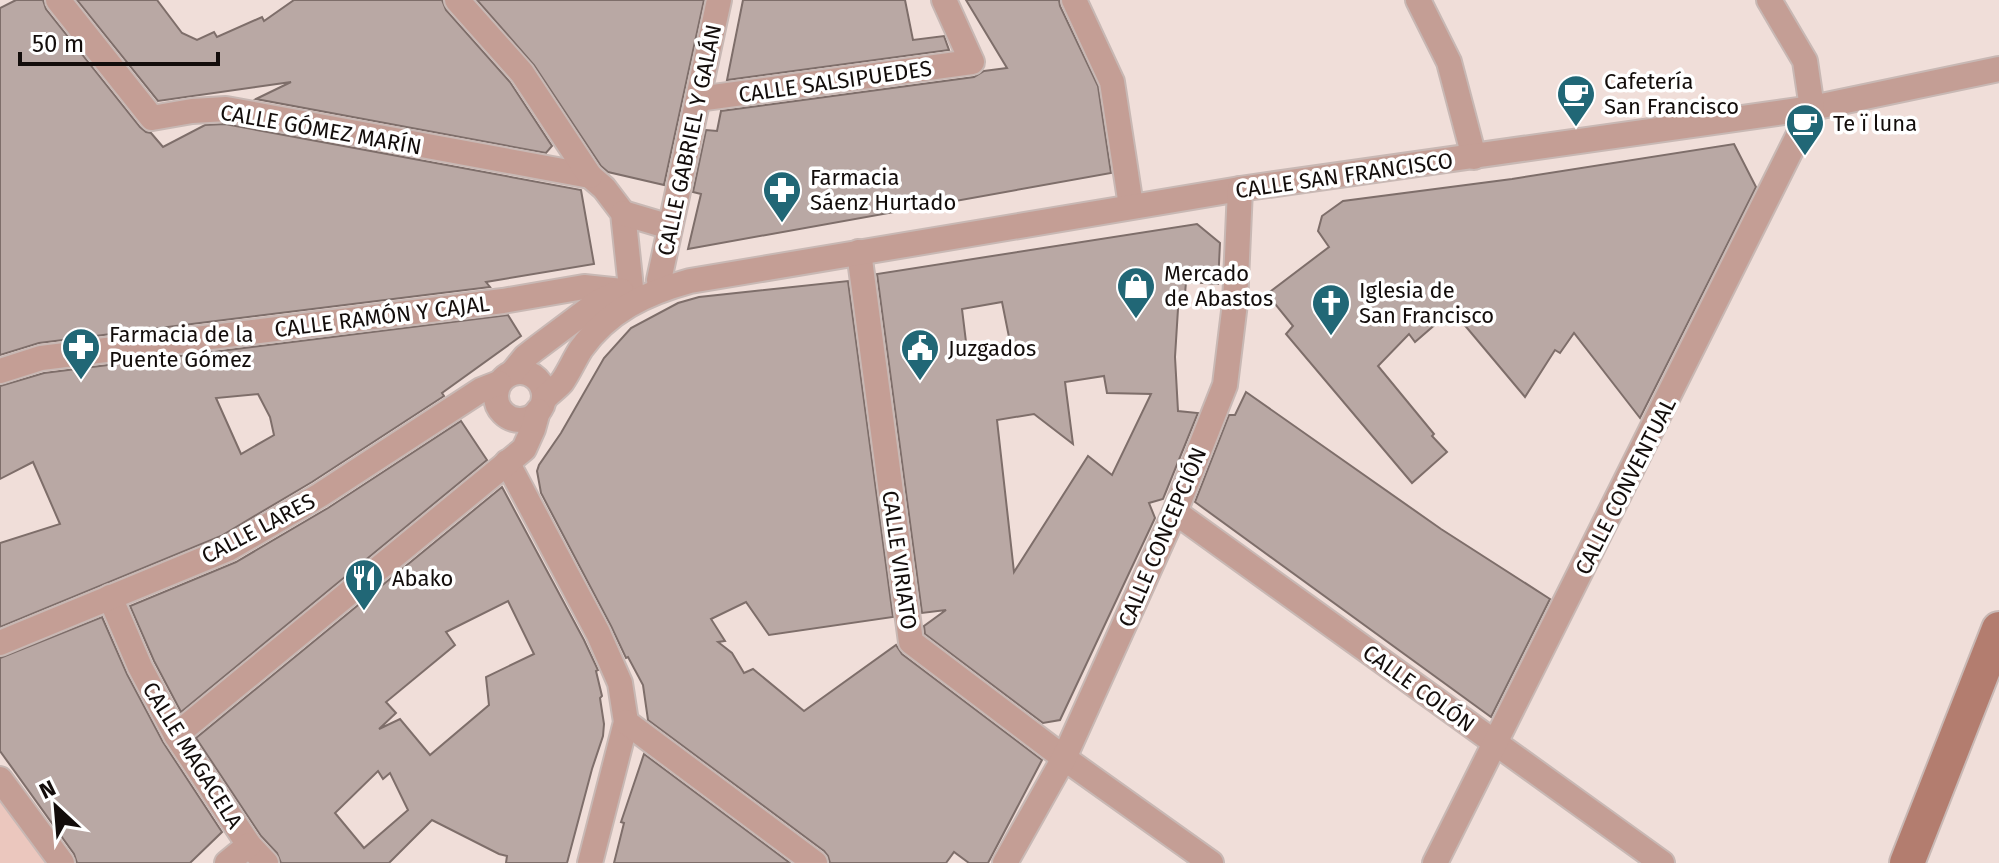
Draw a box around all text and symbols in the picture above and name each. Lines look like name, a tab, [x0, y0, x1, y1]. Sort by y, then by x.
scale bar	[20, 16, 218, 66]
street label: CALLE GABRIEL Y GALÁN	[652, 22, 727, 258]
text: 50 m	[32, 30, 84, 58]
street label: CALLE SALSIPUEDES	[737, 55, 933, 108]
place label: Cafetería San Francisco	[1604, 68, 1739, 120]
cafe icon: Cafetería San Francisco	[1555, 73, 1597, 128]
street label: CALLE GÓMEZ MARÍN	[218, 98, 424, 160]
cafe icon: Te ï luna	[1784, 102, 1826, 157]
place label: Te ï luna	[1833, 110, 1917, 137]
street label: CALLE SAN FRANCISCO	[1234, 147, 1455, 204]
place label: Farmacia Sáenz Hurtado	[810, 164, 956, 216]
pharmacy icon: Farmacia Sáenz Hurtado	[761, 169, 803, 224]
place label: Mercado de Abastos	[1164, 260, 1273, 312]
shop icon: Mercado de Abastos	[1115, 265, 1157, 320]
place label: Iglesia de San Francisco	[1359, 277, 1494, 329]
church icon: Iglesia de San Francisco	[1310, 282, 1352, 337]
street label: CALLE RAMÓN Y CAJAL	[273, 290, 491, 343]
place label: Farmacia de la Puente Gómez	[109, 321, 254, 373]
pharmacy icon: Farmacia de la Puente Gómez	[60, 326, 102, 381]
public building icon: Juzgados	[899, 327, 941, 382]
place label: Juzgados	[948, 335, 1036, 362]
street label: CALLE CONVENTUAL	[1569, 393, 1682, 579]
street label: CALLE CONCEPCIÓN	[1112, 443, 1212, 631]
street label: CALLE LARES	[197, 487, 320, 570]
street label: CALLE VIRIATO	[876, 489, 923, 631]
restaurant icon: Abako	[343, 557, 385, 612]
place label: Abako	[392, 565, 453, 592]
street label: CALLE COLÓN	[1357, 639, 1480, 738]
street label: CALLE MAGACELA	[137, 677, 249, 834]
north arrow	[16, 767, 96, 847]
text: N	[35, 774, 60, 805]

